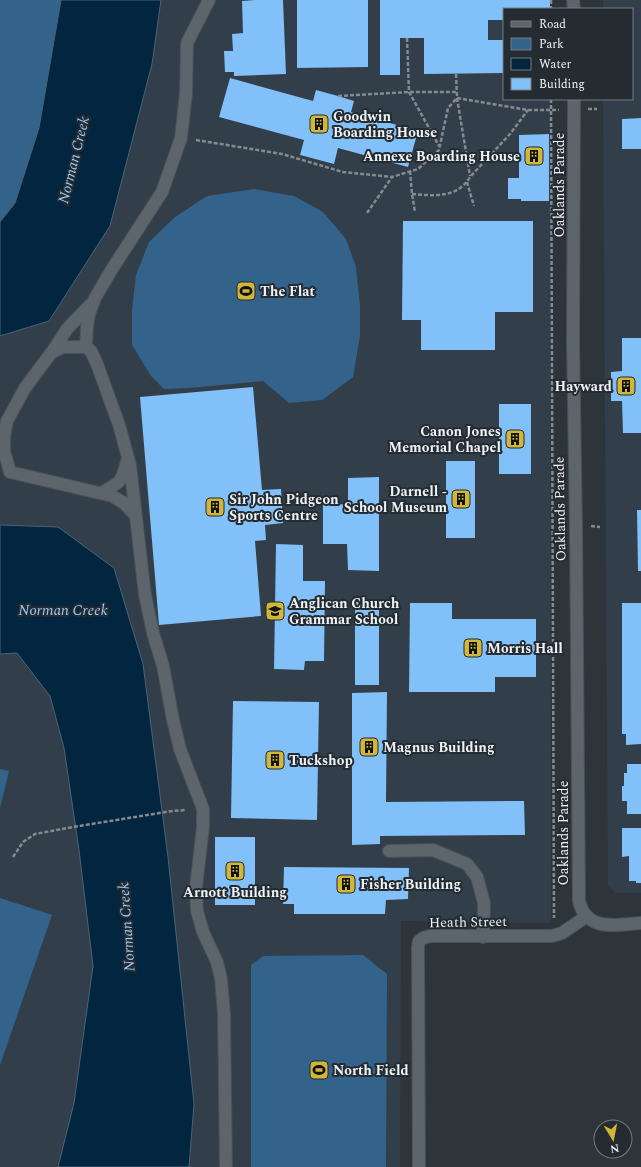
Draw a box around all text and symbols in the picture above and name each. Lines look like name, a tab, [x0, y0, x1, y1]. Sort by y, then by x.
legend	[503, 8, 633, 100]
text: Road	[539, 15, 566, 34]
text: Park	[539, 35, 564, 54]
text: Water	[539, 55, 571, 74]
text: Building	[539, 75, 585, 94]
place label: Goodwin Boarding House	[333, 106, 437, 143]
building icon: Goodwin Boarding House	[308, 113, 330, 135]
water label: Norman Creek	[52, 114, 96, 206]
street label: Oaklands Parade	[549, 132, 570, 237]
building icon: Annexe Boarding House	[523, 145, 545, 167]
place label: Annexe Boarding House	[363, 146, 520, 167]
sports icon: The Flat	[235, 280, 257, 302]
place label: The Flat	[260, 281, 315, 302]
building icon: Hayward	[615, 375, 637, 397]
place label: Hayward	[555, 376, 612, 397]
place label: Canon Jones Memorial Chapel	[388, 421, 501, 458]
building icon: Canon Jones Memorial Chapel	[504, 428, 526, 450]
street label: Oaklands Parade	[549, 456, 571, 562]
place label: Darnell - School Museum	[344, 481, 447, 518]
building icon: Darnell - School Museum	[450, 488, 472, 510]
place label: Sir John Pidgeon Sports Centre	[229, 489, 339, 526]
building icon: Sir John Pidgeon Sports Centre	[204, 496, 226, 518]
place label: Anglican Church Grammar School	[289, 593, 400, 630]
water label: Norman Creek	[18, 599, 108, 622]
school or university icon: Anglican Church Grammar School	[264, 600, 286, 622]
building icon: Morris Hall	[462, 637, 484, 659]
place label: Morris Hall	[487, 638, 563, 659]
building icon: Magnus Building	[358, 736, 380, 758]
place label: Magnus Building	[383, 737, 495, 758]
building icon: Tuckshop	[264, 749, 286, 771]
place label: Tuckshop	[289, 750, 353, 771]
street label: Oaklands Parade	[553, 780, 574, 885]
building icon: Arnott Building	[224, 860, 246, 882]
building icon: Fisher Building	[335, 873, 357, 895]
place label: Fisher Building	[360, 874, 461, 895]
water label: Norman Creek	[112, 882, 142, 972]
place label: Arnott Building	[183, 882, 287, 903]
street label: Heath Street	[429, 911, 507, 933]
sports icon: North Field	[308, 1059, 330, 1081]
place label: North Field	[333, 1060, 409, 1081]
north arrow	[593, 1119, 633, 1159]
text: N	[609, 1139, 621, 1158]

